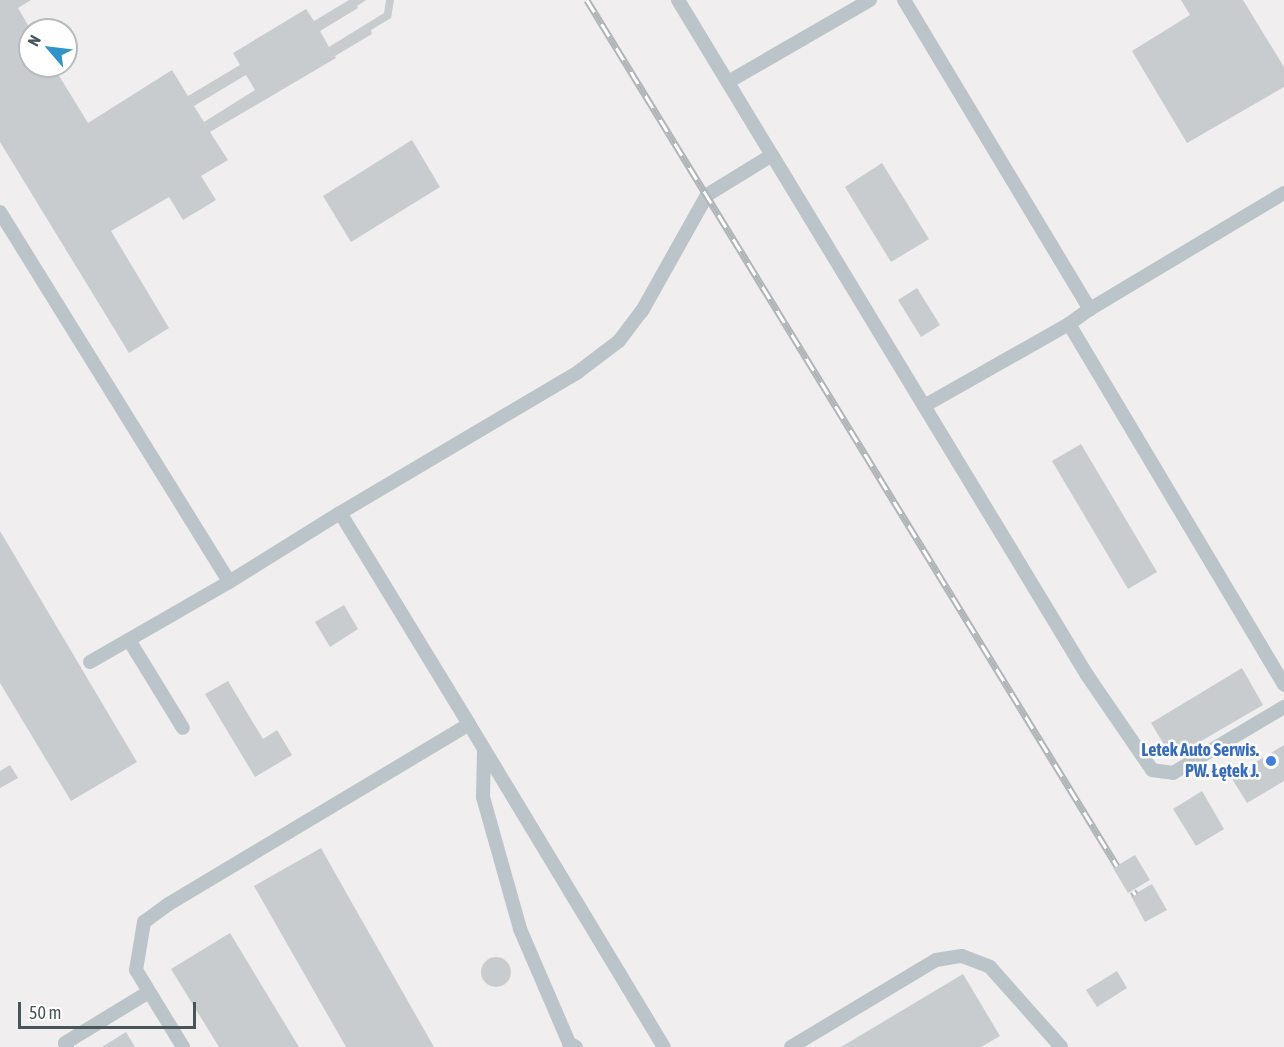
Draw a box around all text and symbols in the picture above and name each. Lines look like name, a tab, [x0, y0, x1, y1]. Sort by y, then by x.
north arrow	[18, 18, 78, 78]
text: N	[24, 32, 44, 49]
place label: Letek Auto Serwis. PW. Łętek J.	[1141, 740, 1259, 783]
marker: Letek Auto Serwis. PW. Łętek J.	[1264, 754, 1278, 768]
scale bar	[21, 990, 200, 1028]
text: 50 m	[29, 1002, 61, 1023]

